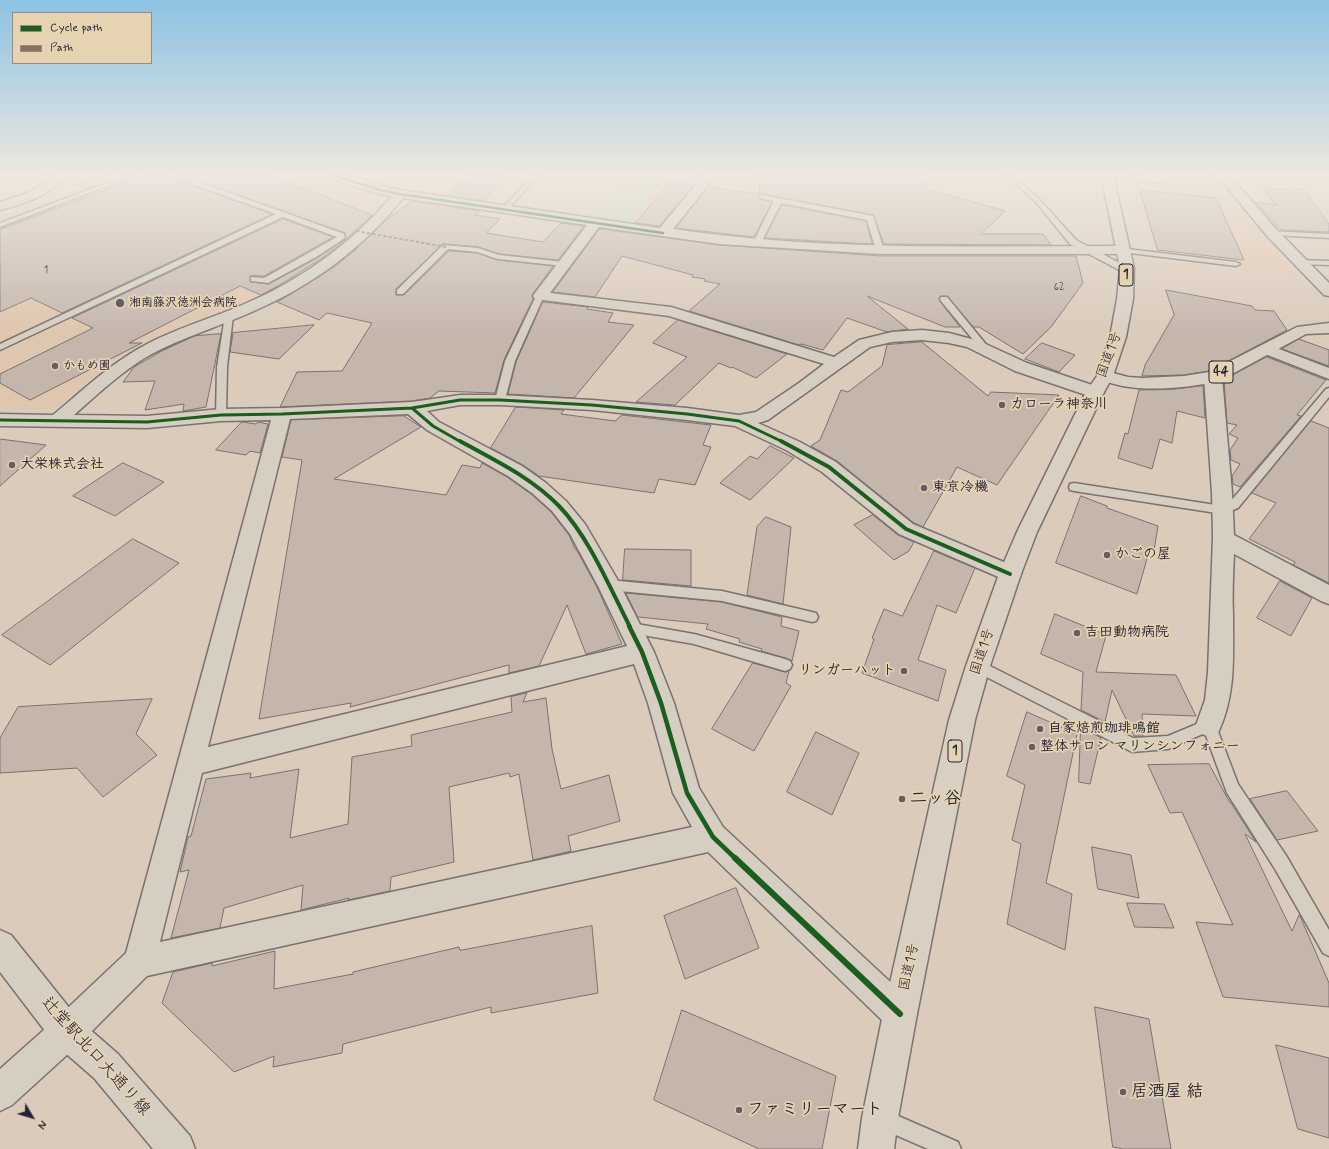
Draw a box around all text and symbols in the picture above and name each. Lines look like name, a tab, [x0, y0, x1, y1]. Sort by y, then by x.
legend	[12, 12, 152, 64]
text: Cycle path	[50, 20, 102, 36]
text: Path	[50, 40, 73, 56]
road number: 1	[1119, 264, 1133, 286]
house number: 1	[44, 265, 48, 277]
house number: 62	[1054, 282, 1064, 294]
place label: 湘南藤沢徳洲会病院	[129, 296, 237, 310]
marker: 湘南藤沢徳洲会病院	[114, 297, 126, 309]
street label: 国道1号	[1094, 329, 1126, 381]
place label: かもめ園	[63, 359, 111, 373]
marker: かもめ園	[50, 361, 60, 371]
road number: 44	[1209, 361, 1233, 383]
place label: カローラ神奈川	[1010, 397, 1108, 413]
marker: カローラ神奈川	[997, 400, 1007, 410]
place label: 大栄株式会社	[20, 457, 104, 473]
marker: 大栄株式会社	[7, 460, 17, 470]
place label: 東京冷機	[932, 480, 988, 496]
marker: 東京冷機	[919, 483, 929, 493]
place label: かごの屋	[1115, 547, 1171, 563]
marker: かごの屋	[1102, 550, 1112, 560]
place label: 吉田動物病院	[1085, 625, 1169, 641]
street label: 国道1号	[968, 626, 998, 678]
marker: 吉田動物病院	[1072, 628, 1082, 638]
place label: リンガーハット	[798, 663, 896, 679]
marker: リンガーハット	[899, 666, 909, 676]
place label: 自家焙煎珈琲鳴館	[1048, 721, 1160, 737]
marker: 自家焙煎珈琲鳴館	[1035, 724, 1045, 734]
place label: 整体サロン マリンシンフォニー	[1040, 739, 1240, 755]
road number: 1	[948, 740, 962, 762]
marker: 整体サロン マリンシンフォニー	[1027, 742, 1037, 752]
place label: 二ッ谷	[910, 789, 961, 809]
marker: 二ッ谷	[897, 794, 907, 804]
street label: 国道1号	[897, 942, 923, 992]
street label: 辻堂駅北口大通り線	[36, 993, 154, 1121]
place label: 居酒屋 結	[1131, 1082, 1204, 1102]
marker: 居酒屋 結	[1118, 1087, 1128, 1097]
north arrow	[12, 1097, 52, 1137]
place label: ファミリーマート	[747, 1100, 883, 1120]
marker: ファミリーマート	[734, 1105, 744, 1115]
text: N	[34, 1117, 49, 1132]

